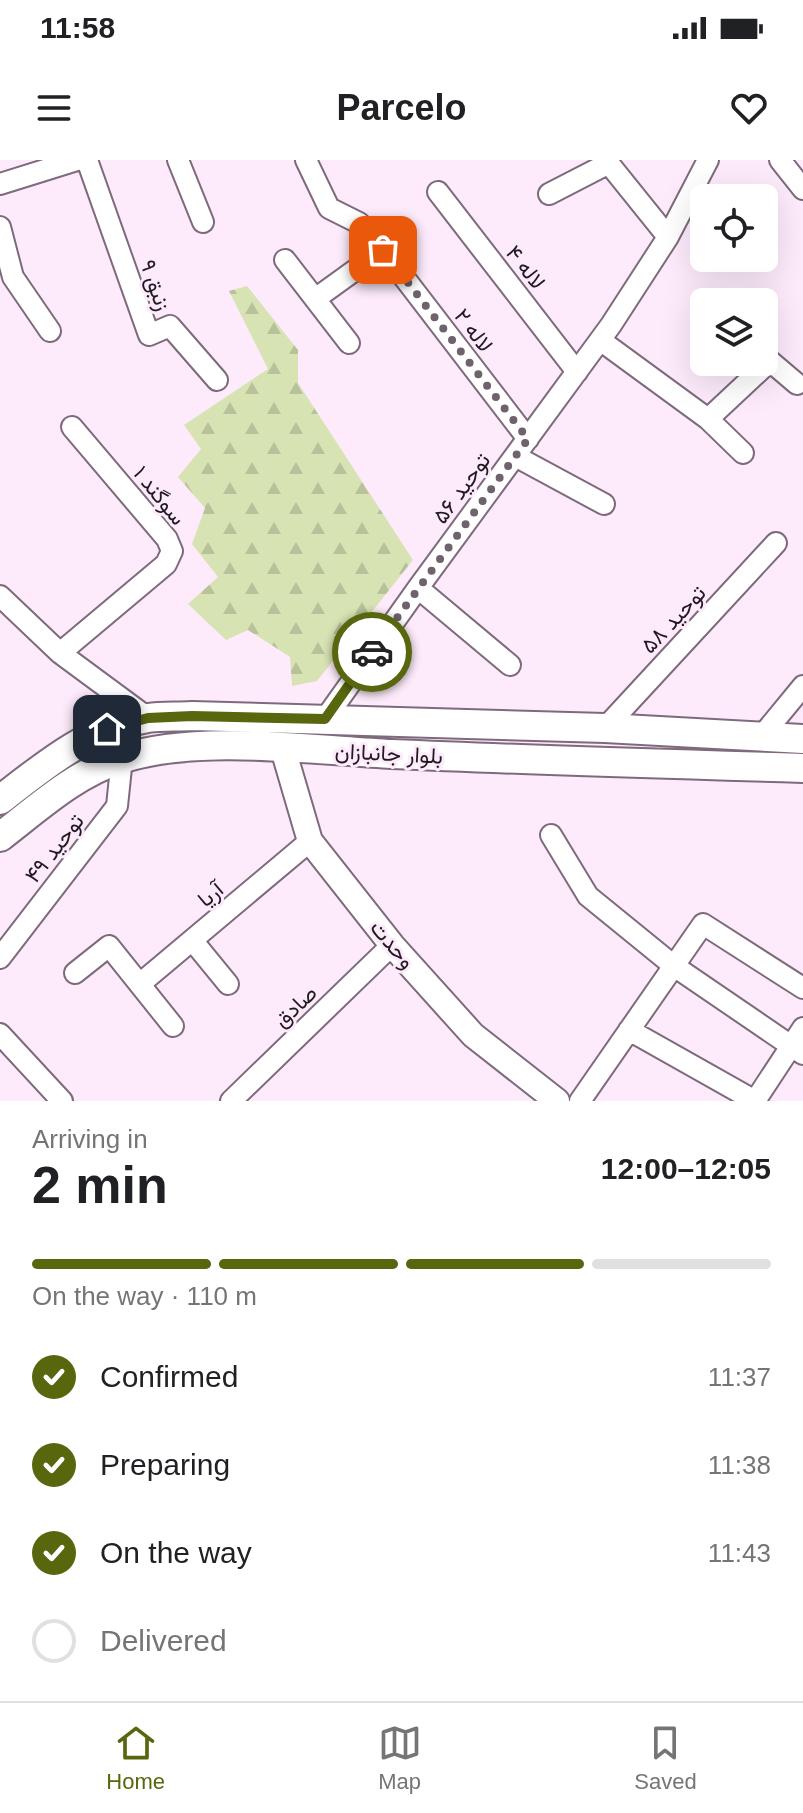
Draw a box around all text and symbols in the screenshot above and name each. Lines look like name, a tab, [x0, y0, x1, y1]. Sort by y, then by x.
text: 11:58	[40, 11, 115, 44]
icon: menu	[32, 86, 76, 130]
icon: heart	[727, 86, 771, 130]
text: Parcelo	[336, 87, 467, 128]
map controls	[690, 184, 778, 376]
button: locate	[690, 184, 778, 272]
pin	[349, 216, 417, 284]
icon: bag	[361, 228, 405, 272]
street label: لاله ۴	[501, 240, 551, 294]
street label: زنبق ۹	[134, 256, 176, 314]
button: layers	[690, 288, 778, 376]
street label: لاله ۲	[449, 304, 498, 357]
street label: توحید ۵۶	[428, 448, 496, 529]
street label: سوگند ۱	[128, 461, 191, 530]
street label: توحید ۵۸	[636, 580, 712, 659]
courier	[332, 612, 412, 692]
icon: car	[350, 630, 394, 674]
pin	[73, 695, 141, 763]
icon: home	[85, 707, 129, 751]
street label: بلوار جانبازان	[334, 738, 444, 770]
street label: توحید ۴۹	[20, 809, 90, 888]
street label: آریا	[193, 875, 230, 913]
street label: وحدت	[364, 915, 420, 974]
street label: صادق	[269, 980, 322, 1033]
text: Arriving in	[32, 1124, 148, 1154]
text: 12:00–12:05	[601, 1152, 771, 1185]
text: 2 min	[32, 1156, 168, 1214]
text: On the way · 110 m	[32, 1281, 257, 1311]
icon: check	[32, 1355, 76, 1399]
text: Confirmed	[100, 1360, 238, 1393]
text: 11:37	[708, 1362, 771, 1392]
icon: check	[32, 1443, 76, 1487]
text: Preparing	[100, 1448, 230, 1481]
text: 11:38	[708, 1450, 771, 1480]
icon: check	[32, 1531, 76, 1575]
text: On the way	[100, 1536, 252, 1569]
text: 11:43	[708, 1538, 771, 1568]
text: Delivered	[100, 1624, 227, 1657]
tab: Home	[106, 1721, 165, 1795]
tab: Map	[378, 1721, 422, 1795]
tab: Saved	[634, 1721, 697, 1795]

